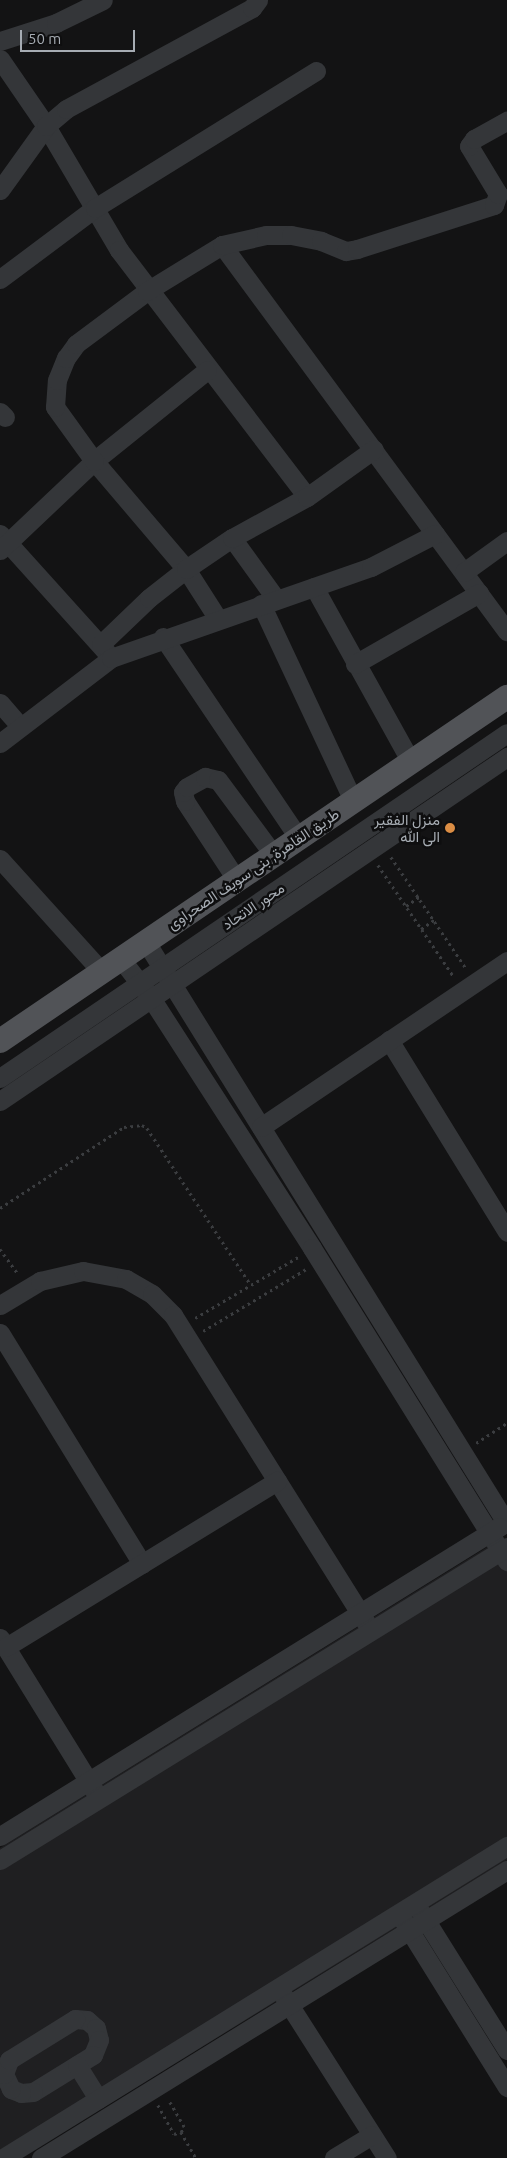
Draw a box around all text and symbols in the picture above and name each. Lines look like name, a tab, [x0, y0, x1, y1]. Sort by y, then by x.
scale bar	[22, 20, 138, 52]
text: 50 m	[28, 30, 61, 47]
street label: طريق القاهرة, بنى سويف الصحراوى	[164, 805, 342, 933]
place label: منزل الفقير الى الله	[374, 810, 440, 845]
marker: منزل الفقير الى الله	[444, 822, 456, 834]
street label: محور الاتحاد	[218, 879, 288, 933]

